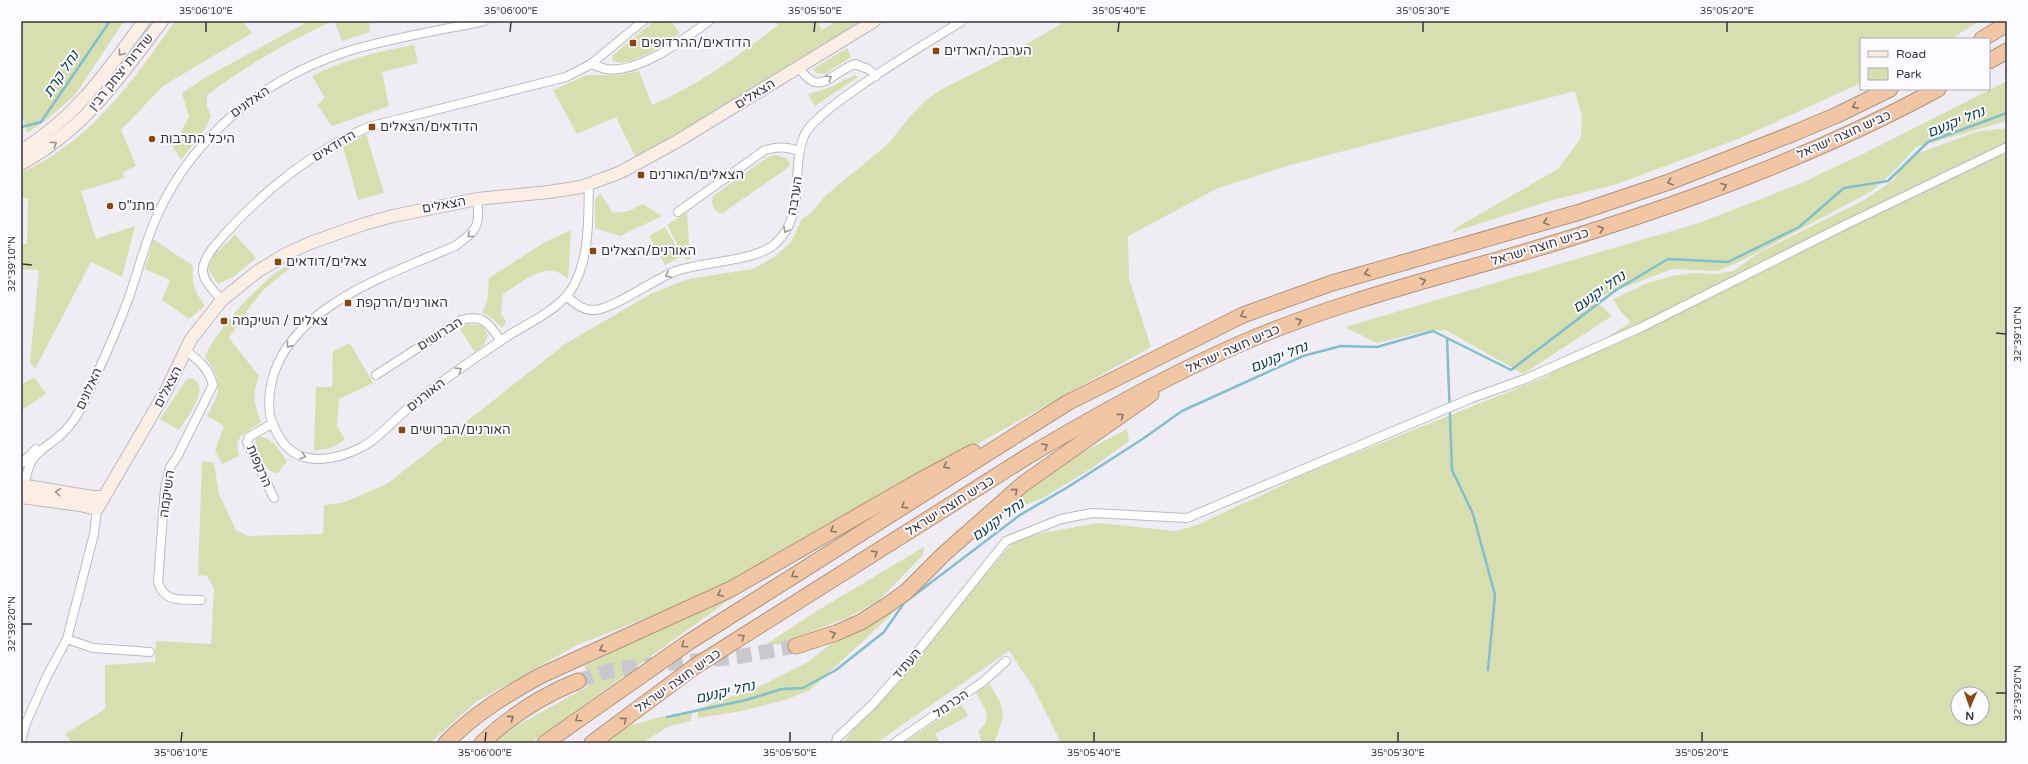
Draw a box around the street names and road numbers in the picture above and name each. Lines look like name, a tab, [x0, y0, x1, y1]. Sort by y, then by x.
street label: שדרות יצחק רבין	[85, 30, 157, 114]
street label: הצאלים	[732, 75, 778, 113]
street label: האלונים	[227, 83, 273, 121]
street label: כביש חוצה ישראל	[1795, 107, 1893, 163]
street label: הדודאים	[309, 127, 359, 165]
street label: הערבה	[784, 175, 806, 217]
street label: הצאלים	[421, 193, 467, 217]
street label: כביש חוצה ישראל	[1489, 225, 1591, 269]
street label: הברושים	[414, 314, 466, 354]
street label: כביש חוצה ישראל	[1184, 321, 1282, 377]
street label: הצאלים	[151, 364, 185, 410]
street label: האלונים	[72, 365, 106, 413]
street label: האורנים	[403, 375, 449, 415]
street label: הרקפות	[243, 442, 275, 490]
street label: השיקמה	[156, 469, 178, 519]
street label: כביש חוצה ישראל	[903, 472, 997, 540]
street label: כביש חוצה ישראל	[632, 645, 724, 717]
street label: העתיד	[889, 645, 925, 683]
street label: הכרמל	[930, 686, 972, 722]

